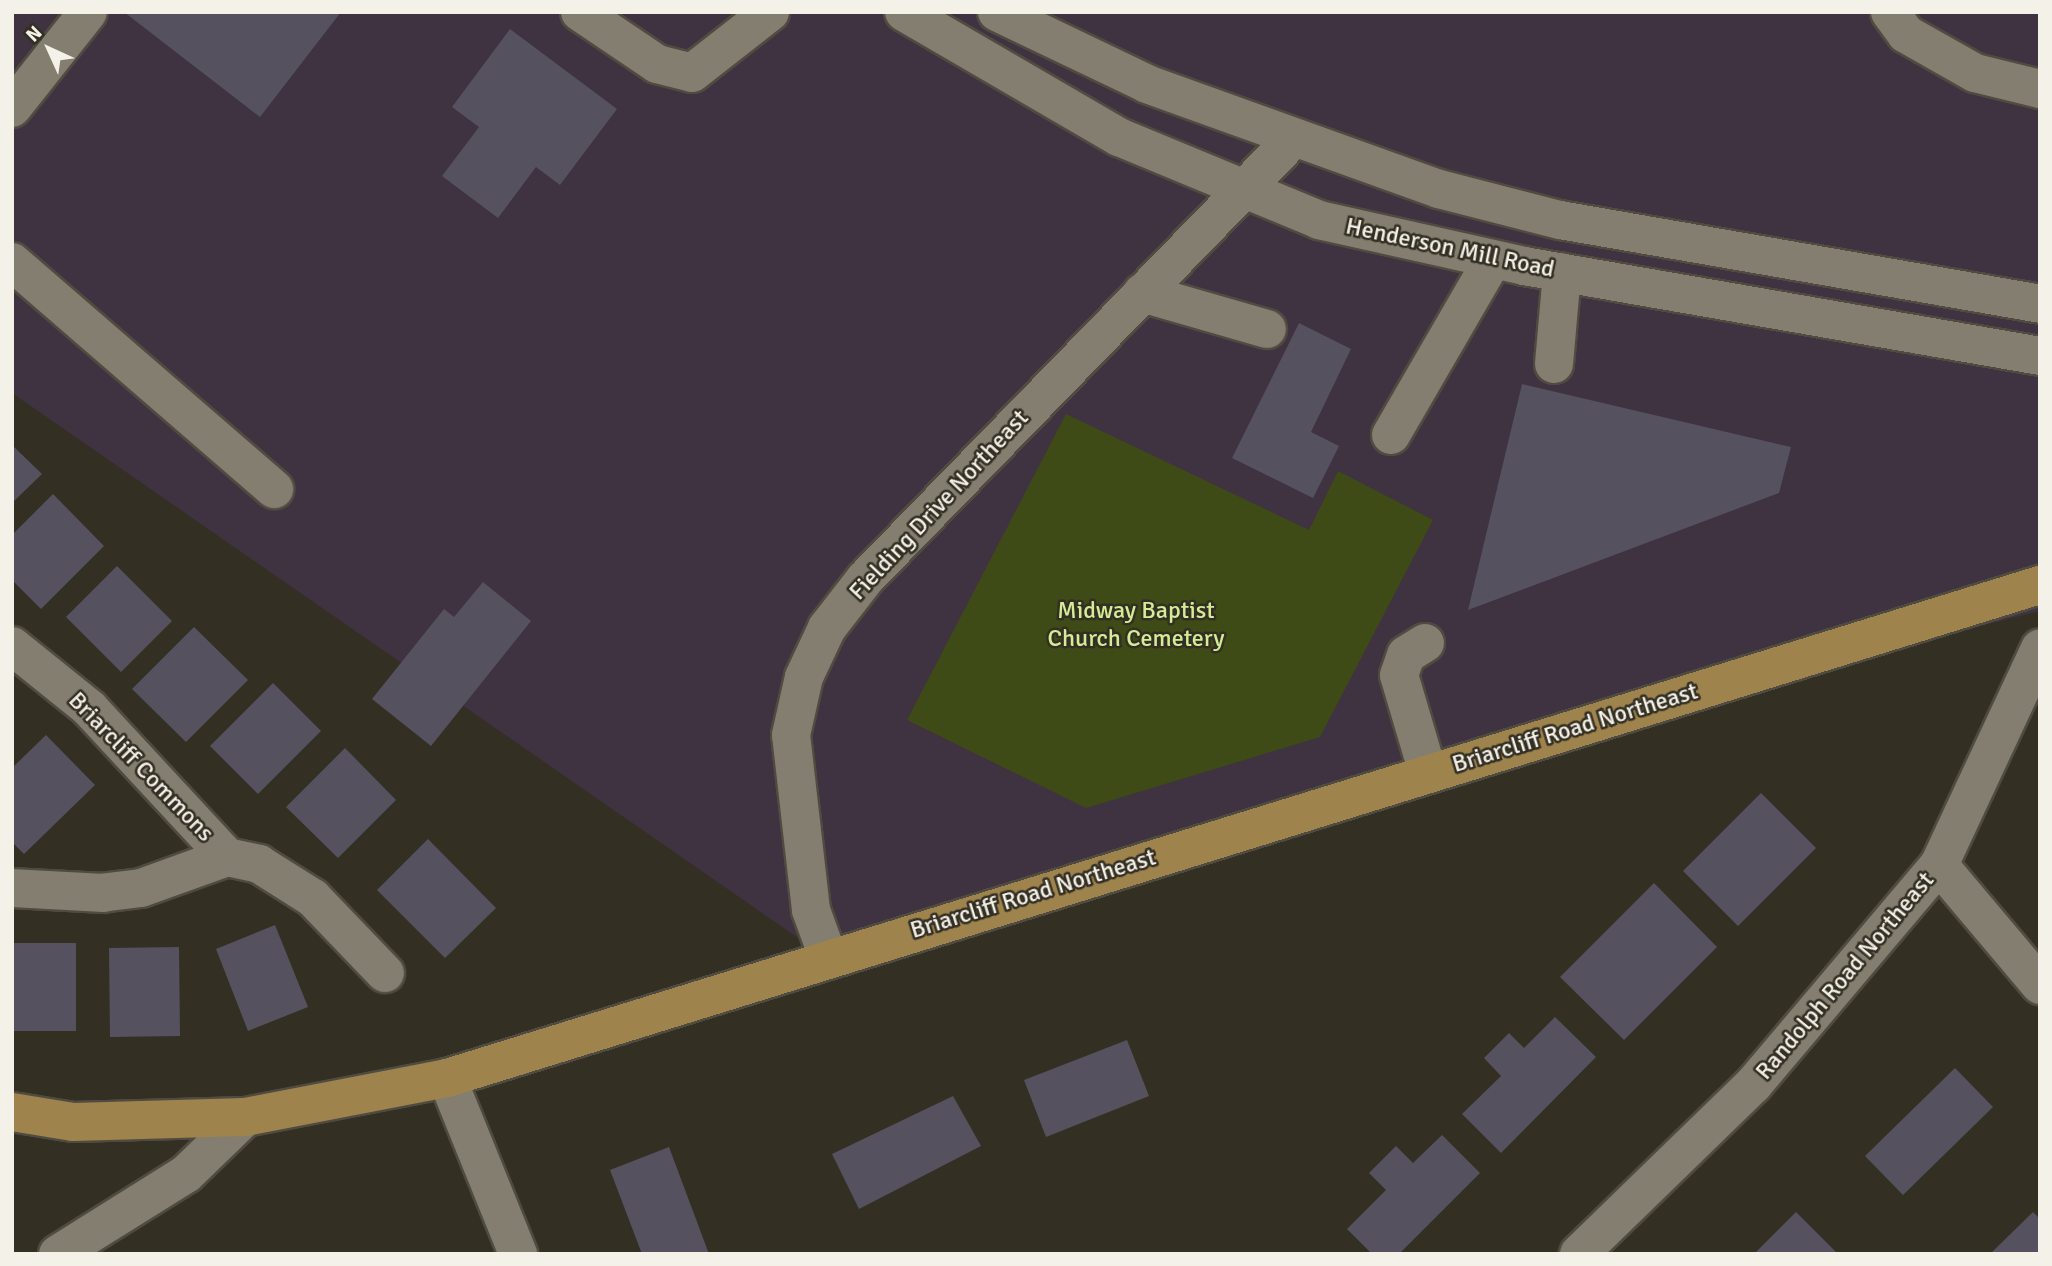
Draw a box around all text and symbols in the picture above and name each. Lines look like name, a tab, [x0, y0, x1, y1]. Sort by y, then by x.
north arrow	[14, 14, 84, 84]
text: N	[21, 21, 47, 47]
street label: Henderson Mill Road	[1343, 212, 1557, 284]
street label: Fielding Drive Northeast	[843, 404, 1035, 606]
park label: Midway Baptist Church Cemetery	[1047, 597, 1225, 653]
street label: Briarcliff Road Northeast	[1449, 677, 1701, 779]
street label: Briarcliff Commons	[62, 686, 220, 848]
street label: Briarcliff Road Northeast	[907, 843, 1159, 945]
street label: Randolph Road Northeast	[1750, 866, 1940, 1086]

